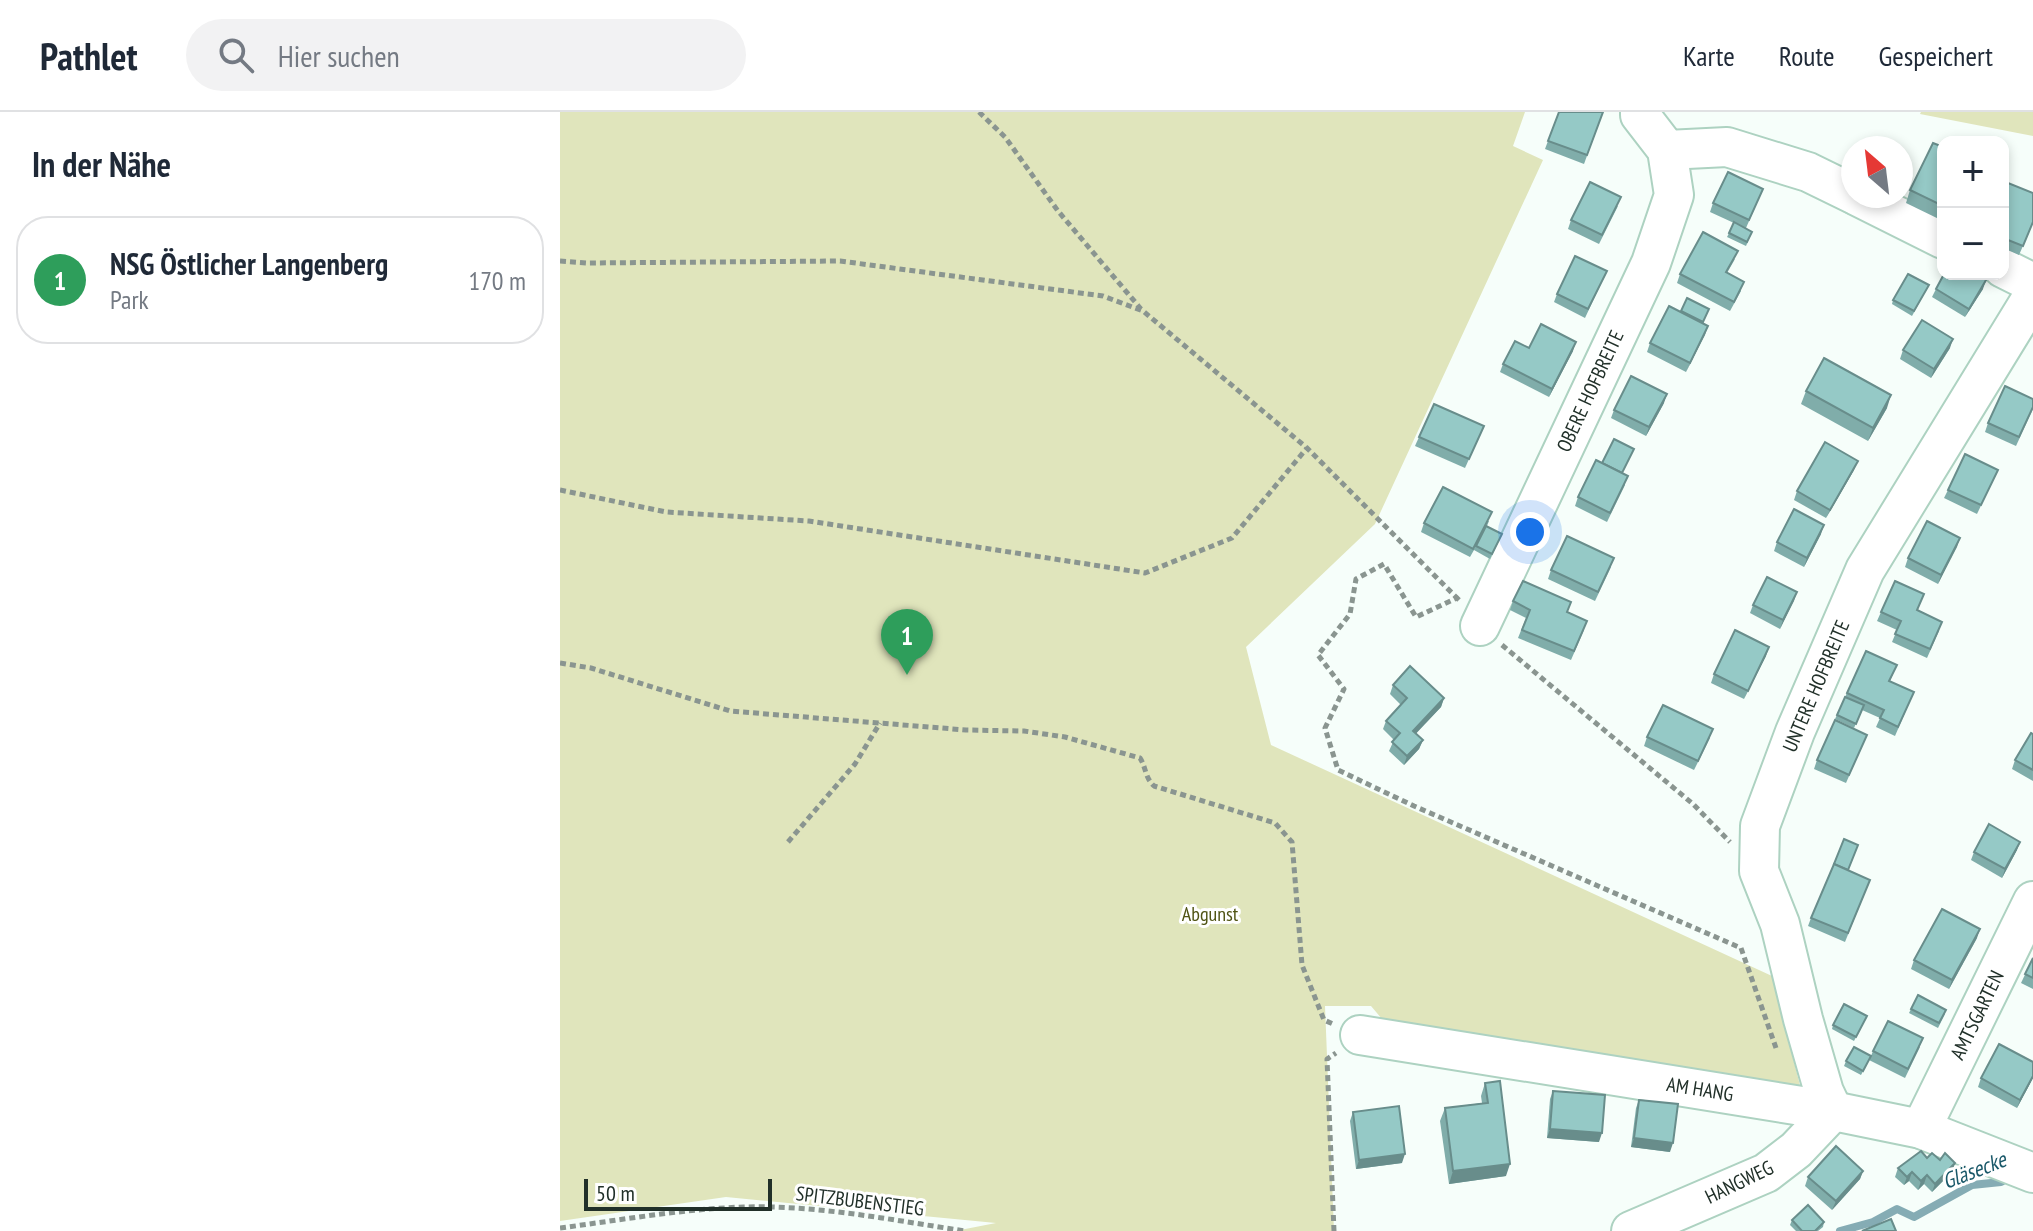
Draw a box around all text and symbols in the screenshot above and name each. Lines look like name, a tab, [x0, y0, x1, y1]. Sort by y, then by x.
search box	[186, 19, 746, 91]
text: Pathlet	[40, 31, 138, 80]
icon: search	[214, 33, 258, 77]
text: Hier suchen	[278, 36, 400, 75]
text: Karte	[1683, 37, 1735, 74]
text: Route	[1779, 37, 1834, 74]
text: Gespeichert	[1878, 37, 1993, 74]
north arrow	[1841, 136, 1913, 208]
map controls	[1937, 136, 2009, 280]
button: +	[1937, 136, 2009, 208]
text: In der Nähe	[32, 142, 171, 186]
button: −	[1937, 208, 2009, 280]
text: NSG Östlicher Langenberg	[110, 244, 388, 283]
text: 1	[54, 264, 66, 297]
text: 170 m	[468, 264, 526, 297]
text: Park	[110, 283, 149, 316]
street label: OBERE HOFBREITE	[1551, 326, 1629, 456]
your location	[1510, 512, 1550, 552]
pin: 1	[881, 609, 933, 675]
street label: UNTERE HOFBREITE	[1777, 616, 1855, 756]
park label: Abgunst	[1182, 901, 1239, 927]
street label: AMTSGARTEN	[1944, 966, 2010, 1064]
street label: AM HANG	[1665, 1071, 1735, 1107]
water label: Gläsecke	[1938, 1144, 2012, 1195]
street label: HANGWEG	[1701, 1154, 1777, 1210]
scale bar	[584, 1175, 772, 1211]
text: 50 m	[596, 1179, 635, 1207]
street label: SPITZBUBENSTIEG	[795, 1180, 925, 1222]

